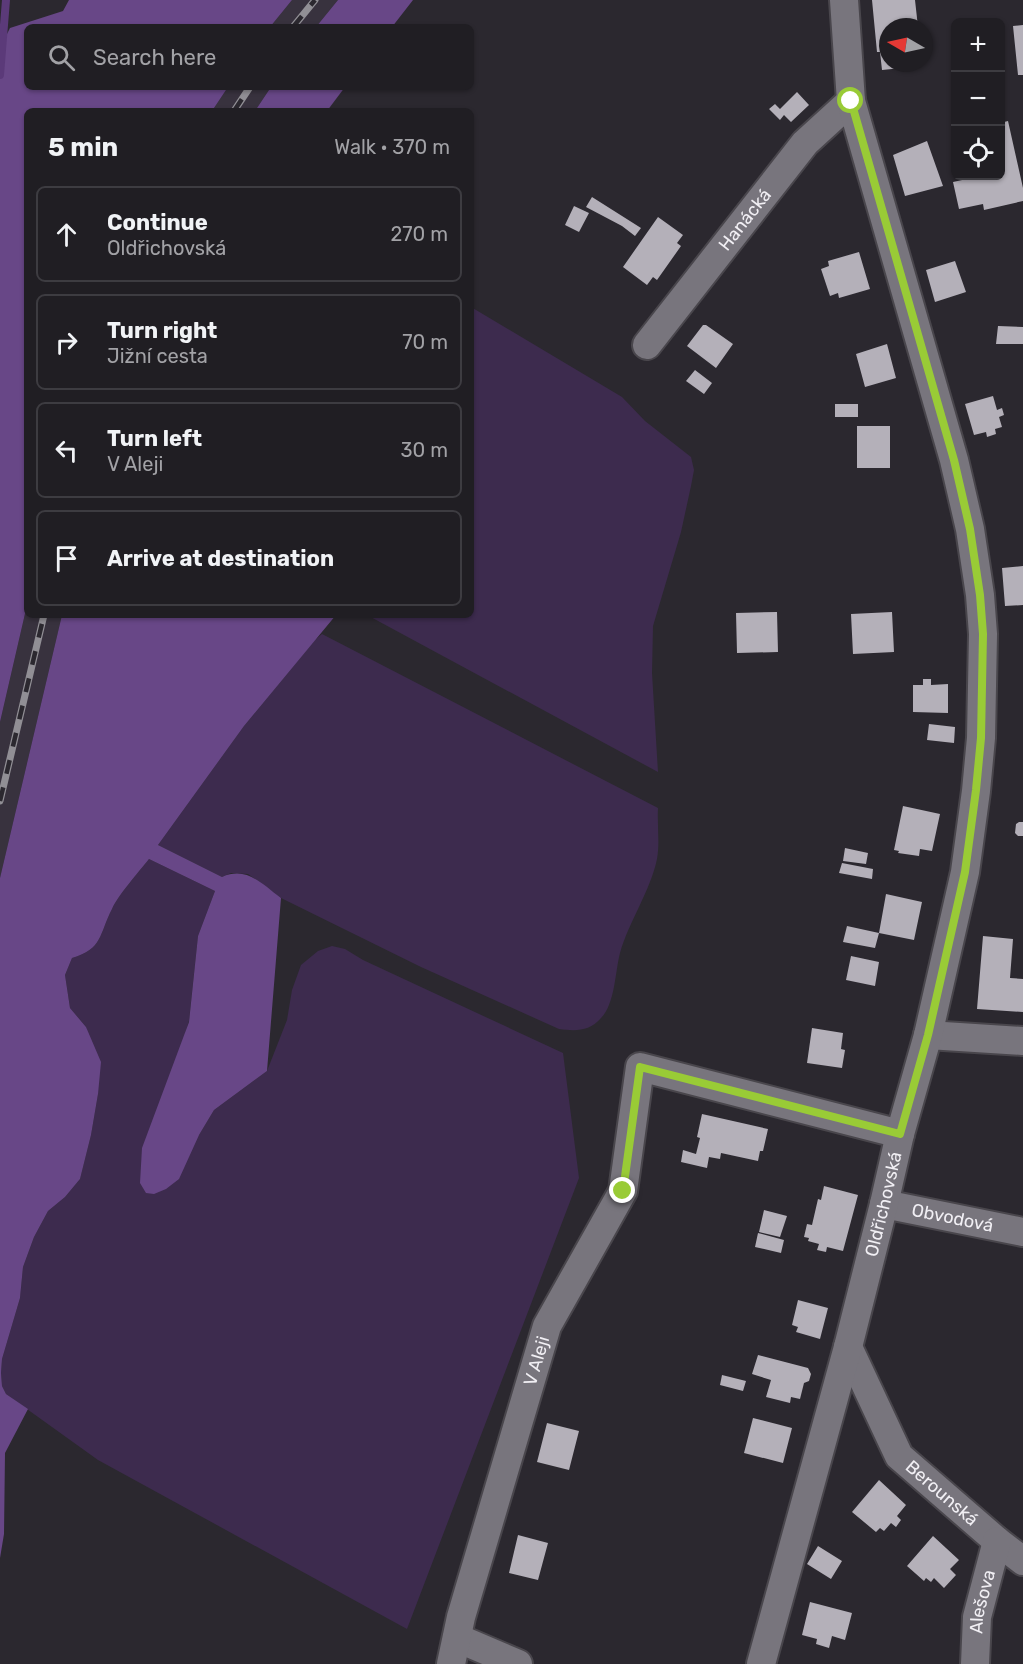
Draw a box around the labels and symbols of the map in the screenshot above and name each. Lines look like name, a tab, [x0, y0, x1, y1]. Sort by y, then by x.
north arrow	[879, 18, 933, 72]
route start	[837, 87, 863, 113]
street label: Hanácká	[714, 184, 776, 255]
street label: Oldřichovská	[860, 1149, 907, 1259]
route end	[609, 1177, 635, 1203]
street label: Obvodová	[910, 1199, 995, 1237]
street label: V Aleji	[519, 1334, 554, 1388]
street label: Berounská	[901, 1456, 983, 1531]
street label: Alešova	[965, 1567, 1000, 1634]

